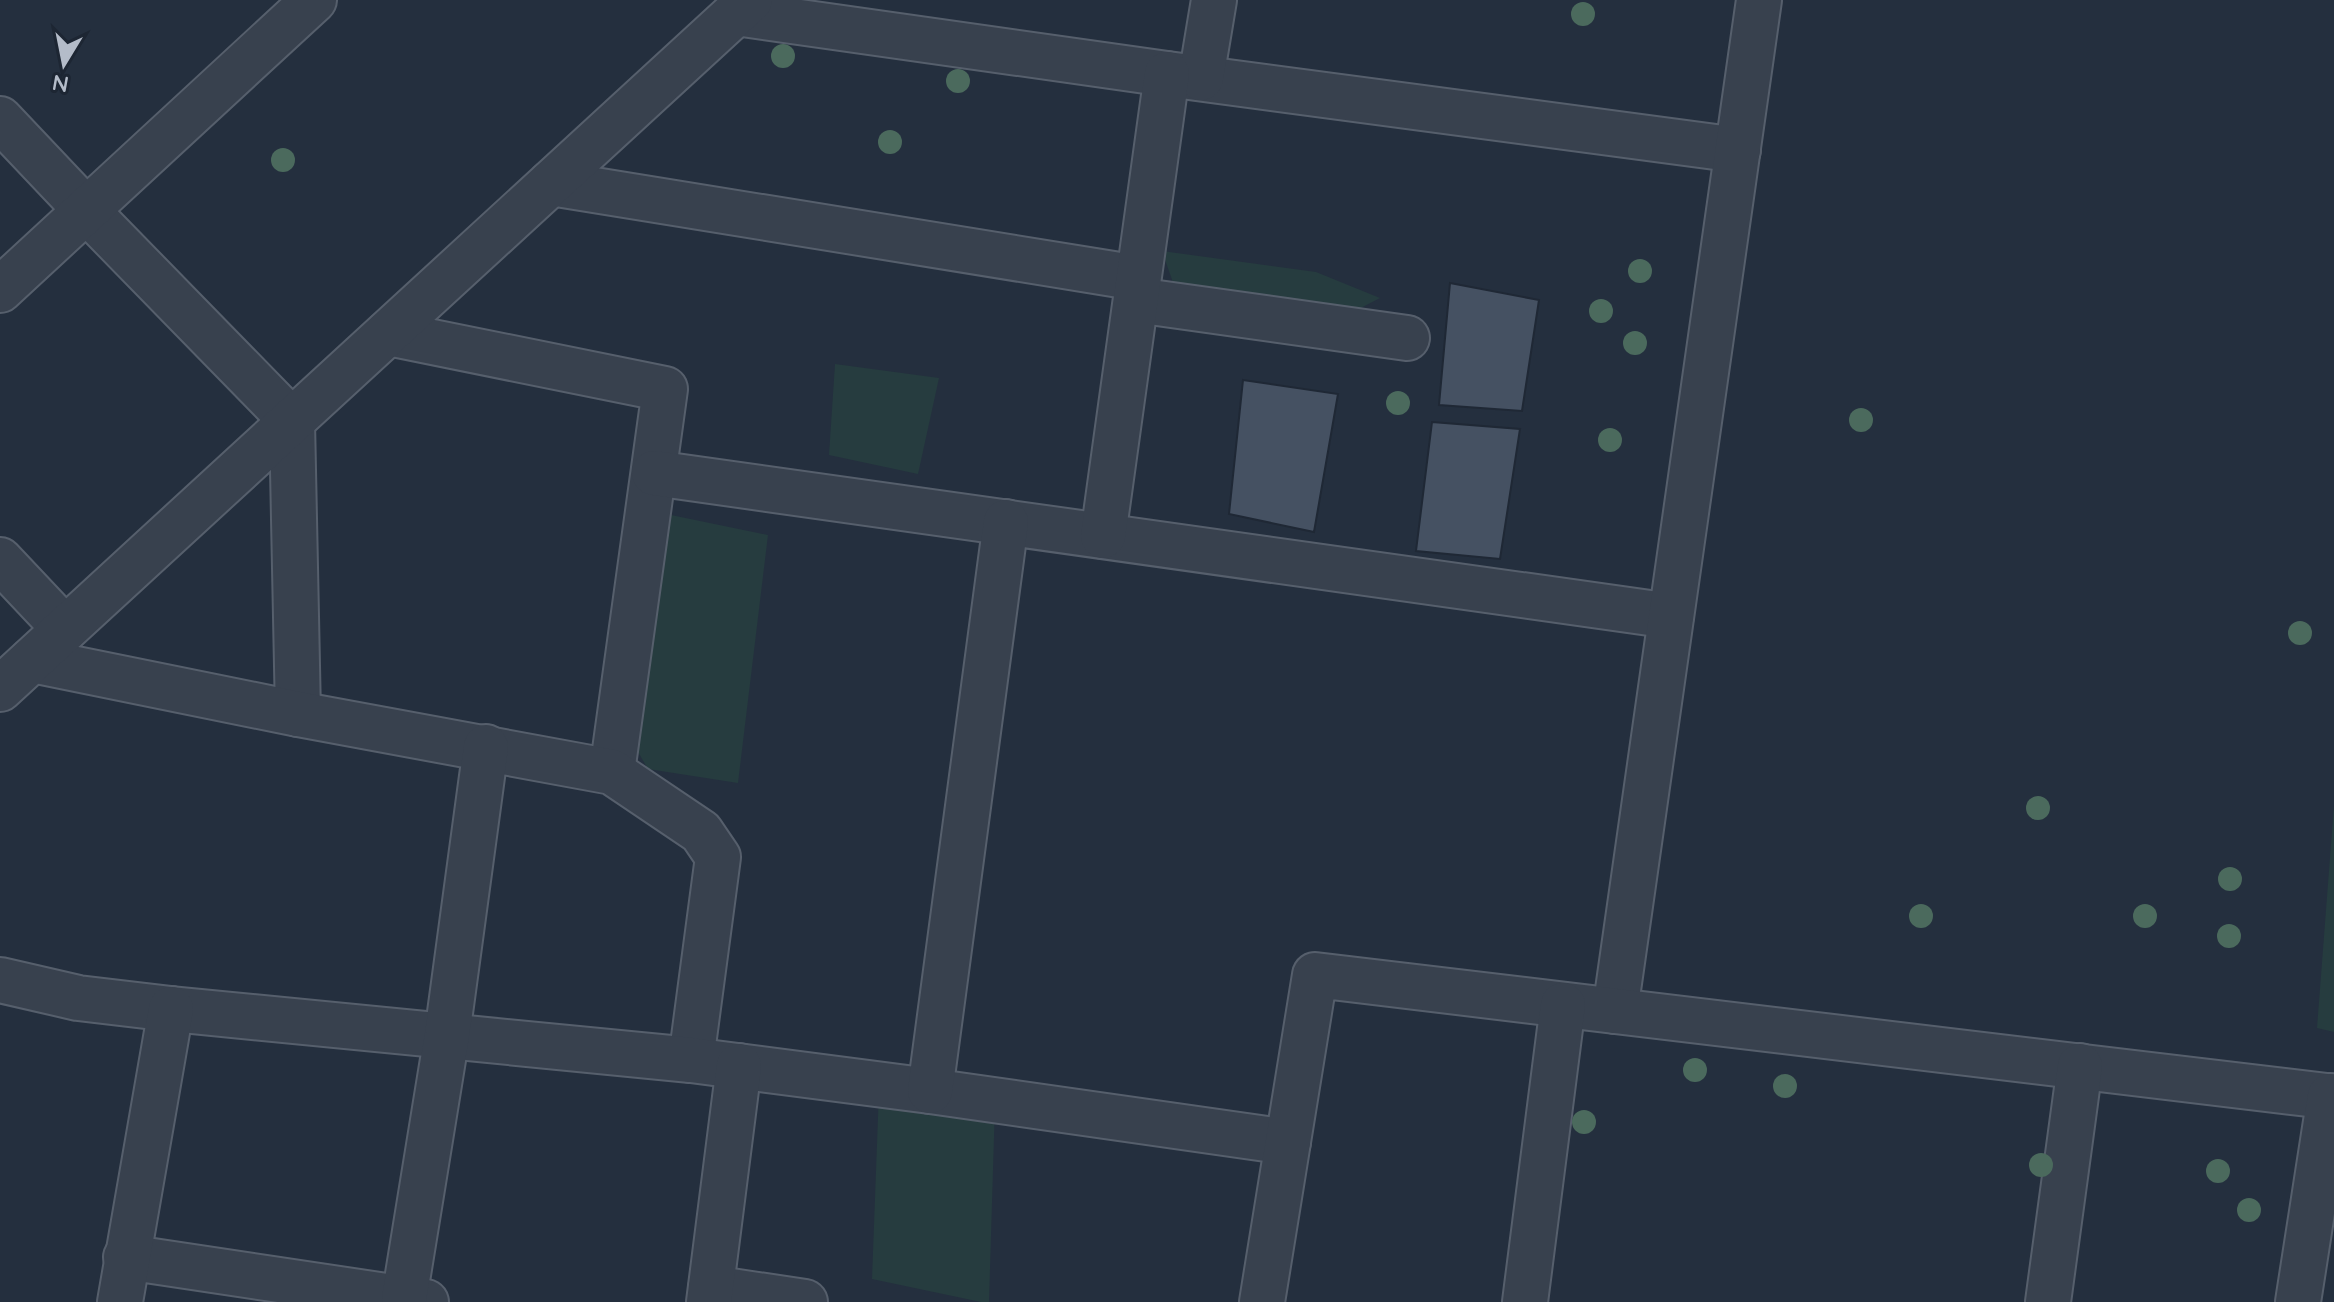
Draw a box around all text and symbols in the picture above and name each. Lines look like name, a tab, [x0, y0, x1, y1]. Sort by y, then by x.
north arrow	[24, 24, 104, 104]
text: N	[50, 69, 71, 99]

